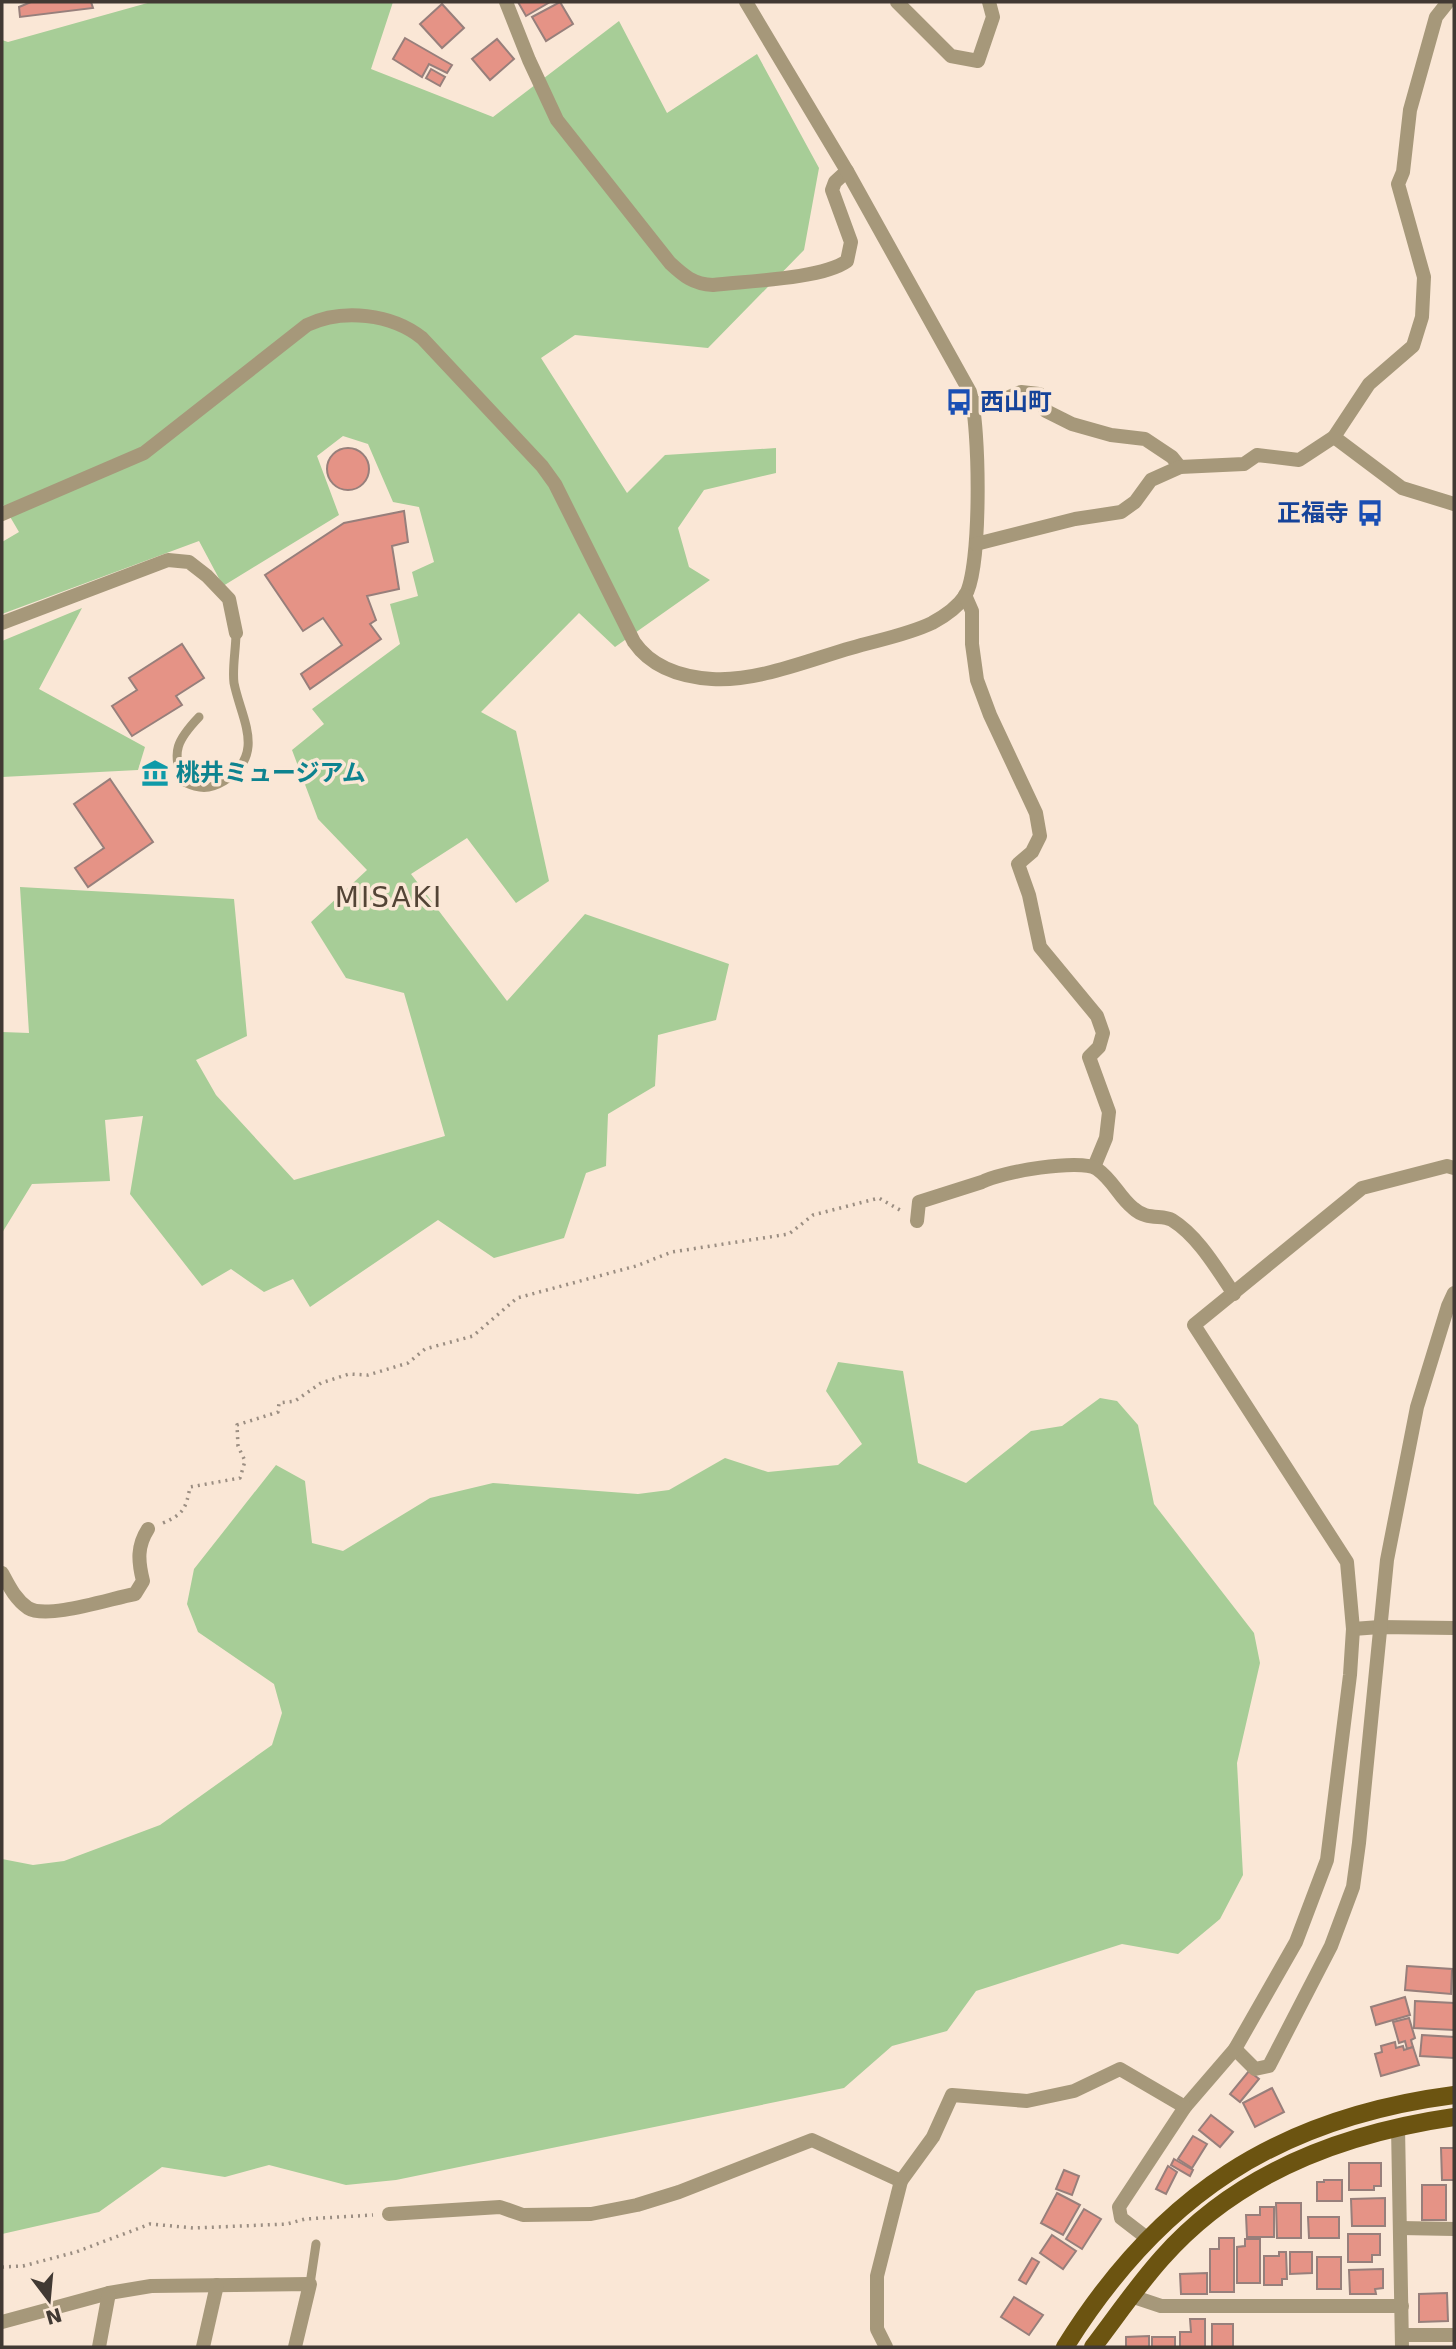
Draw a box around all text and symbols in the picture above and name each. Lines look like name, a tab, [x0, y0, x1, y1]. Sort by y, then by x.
bus stop icon: 西山町	[944, 387, 974, 417]
place label: 西山町	[980, 388, 1052, 416]
bus stop icon: 正福寺	[1355, 498, 1385, 528]
place label: 正福寺	[1277, 499, 1349, 527]
museum icon: 桃井ミュージアム	[140, 758, 170, 788]
place label: 桃井ミュージアム	[176, 759, 366, 787]
district label: MISAKI	[335, 881, 443, 914]
north arrow	[14, 2265, 84, 2335]
text: N	[43, 2304, 64, 2329]

